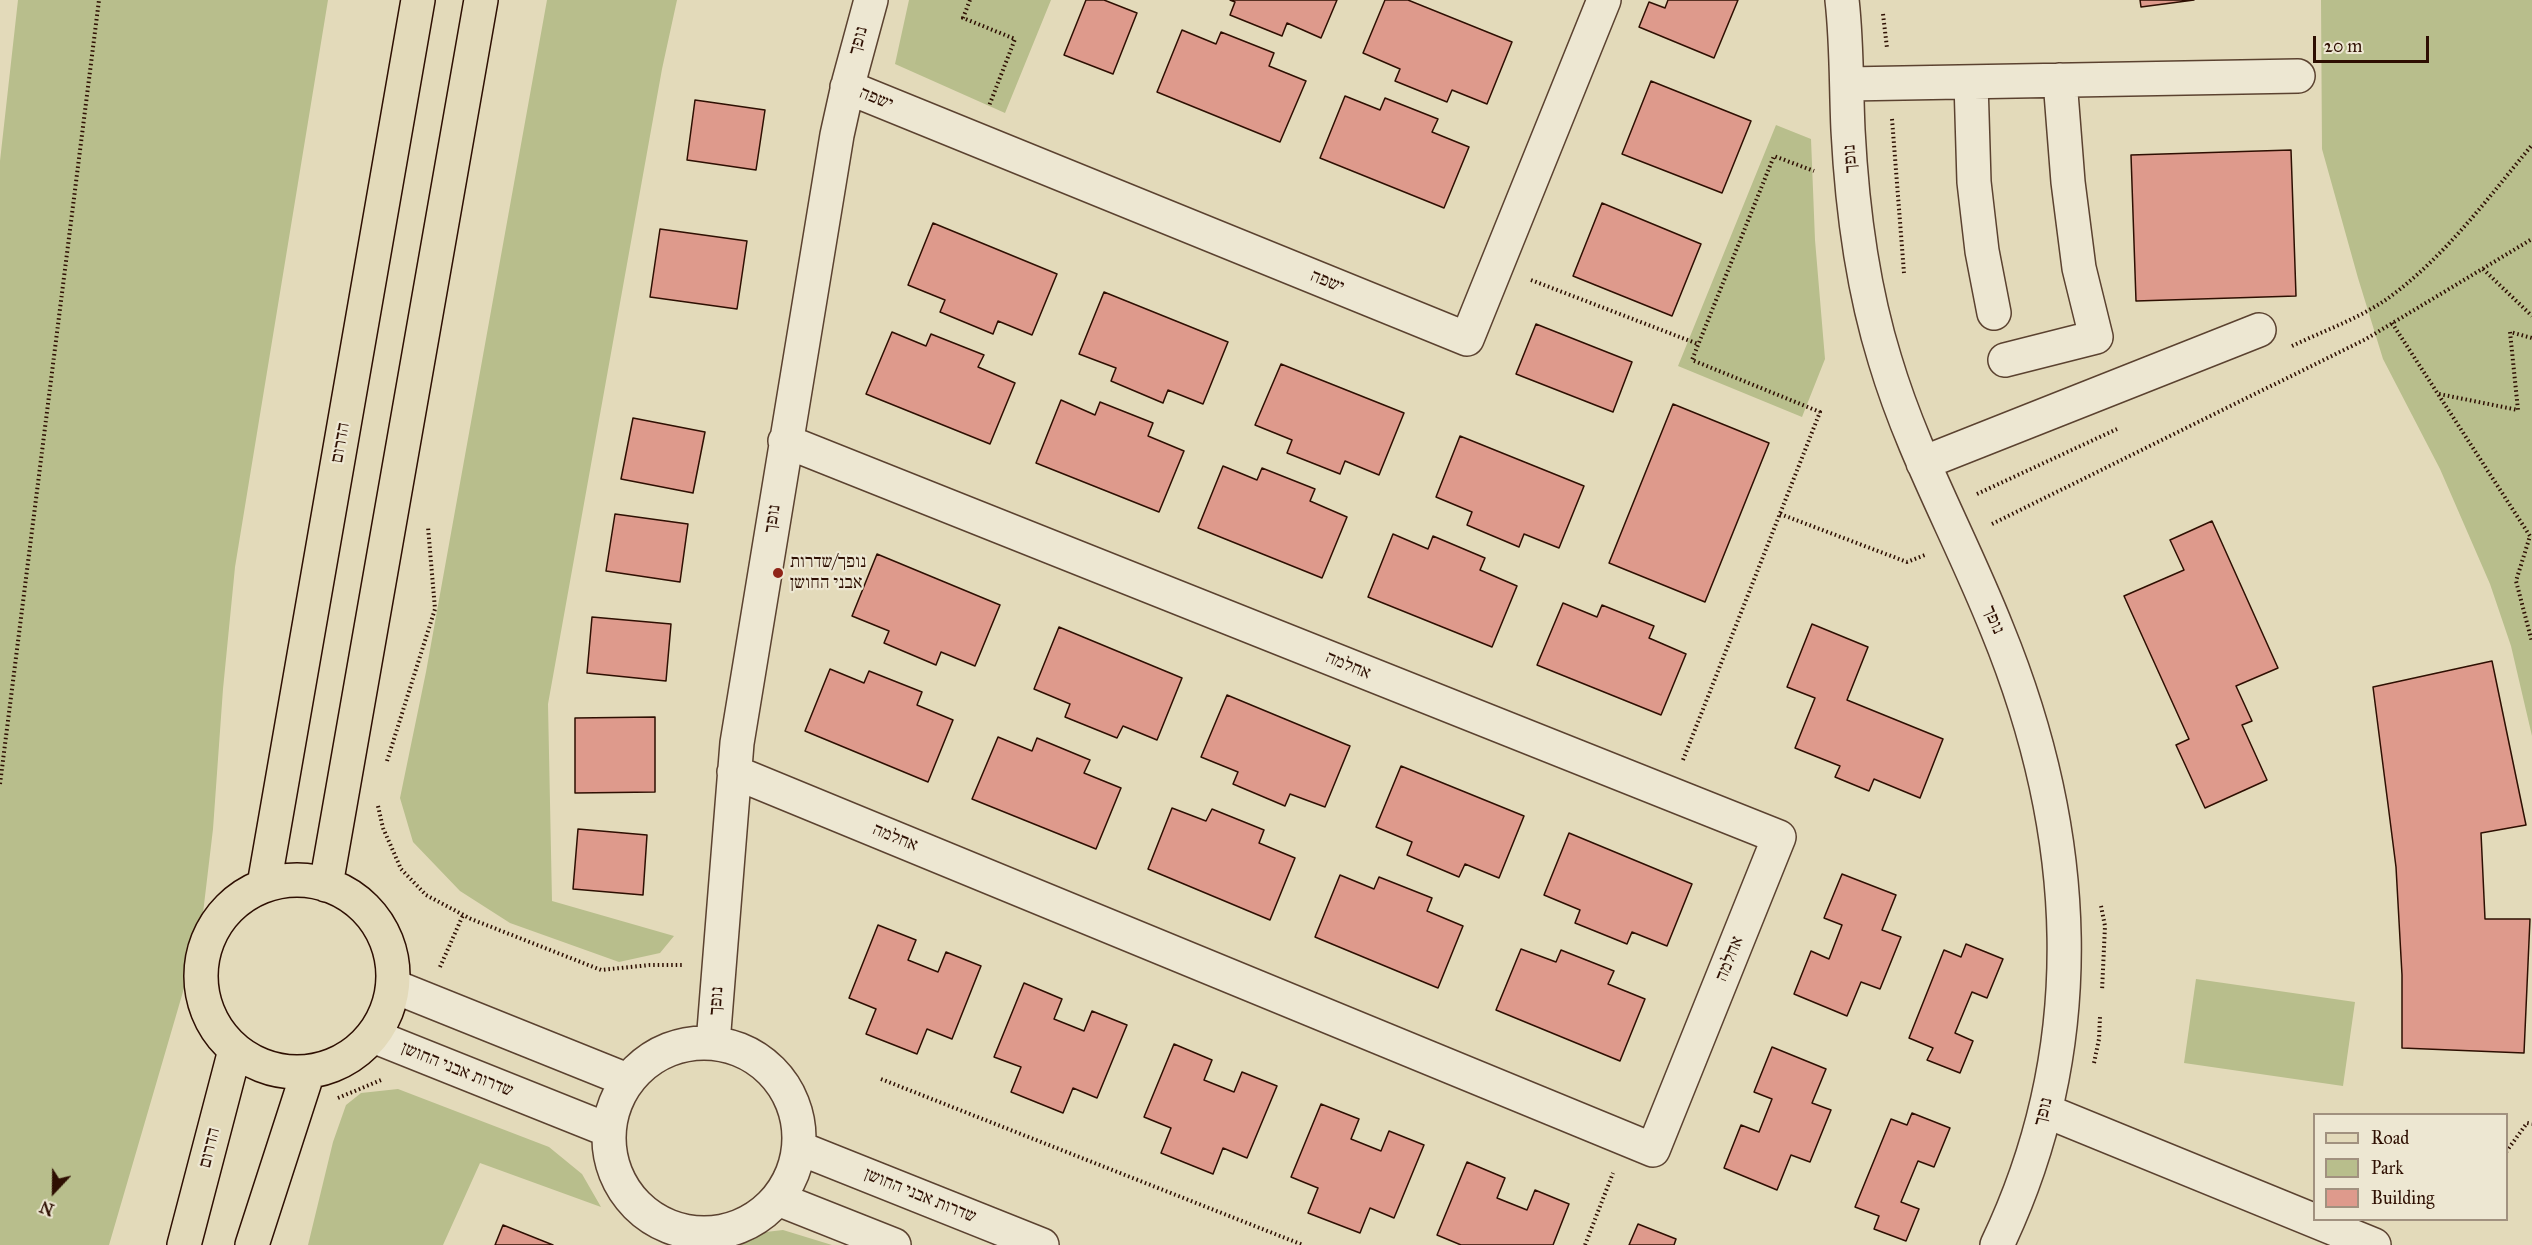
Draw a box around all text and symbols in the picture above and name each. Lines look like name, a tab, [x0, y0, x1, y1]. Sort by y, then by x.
street label: נופך	[845, 24, 873, 58]
scale bar	[2316, 24, 2432, 62]
text: 20 m	[2324, 35, 2362, 57]
street label: ישפה	[856, 83, 896, 115]
street label: נופך	[1839, 144, 1863, 174]
street label: ישפה	[1307, 266, 1347, 298]
street label: הדרום	[327, 421, 355, 465]
street label: נופך	[760, 503, 786, 535]
place label: נופך/שדרות אבני החושן	[790, 552, 866, 594]
marker: נופך/שדרות אבני החושן	[771, 566, 785, 580]
street label: נופך	[1977, 603, 2009, 637]
street label: אחלמה	[1322, 647, 1374, 685]
street label: אחלמה	[869, 819, 921, 857]
street label: אחלמה	[1711, 933, 1749, 985]
street label: נופך	[705, 986, 729, 1016]
street label: שדרות אבני החושן	[398, 1038, 516, 1102]
street label: נופך	[2030, 1095, 2058, 1129]
legend	[2313, 1113, 2508, 1221]
street label: הדרום	[195, 1126, 225, 1170]
text: Road	[2371, 1127, 2409, 1149]
text: Park	[2371, 1157, 2404, 1179]
north arrow	[24, 1161, 84, 1221]
street label: שדרות אבני החושן	[861, 1164, 979, 1228]
text: Building	[2371, 1187, 2434, 1209]
text: N	[37, 1197, 57, 1220]

